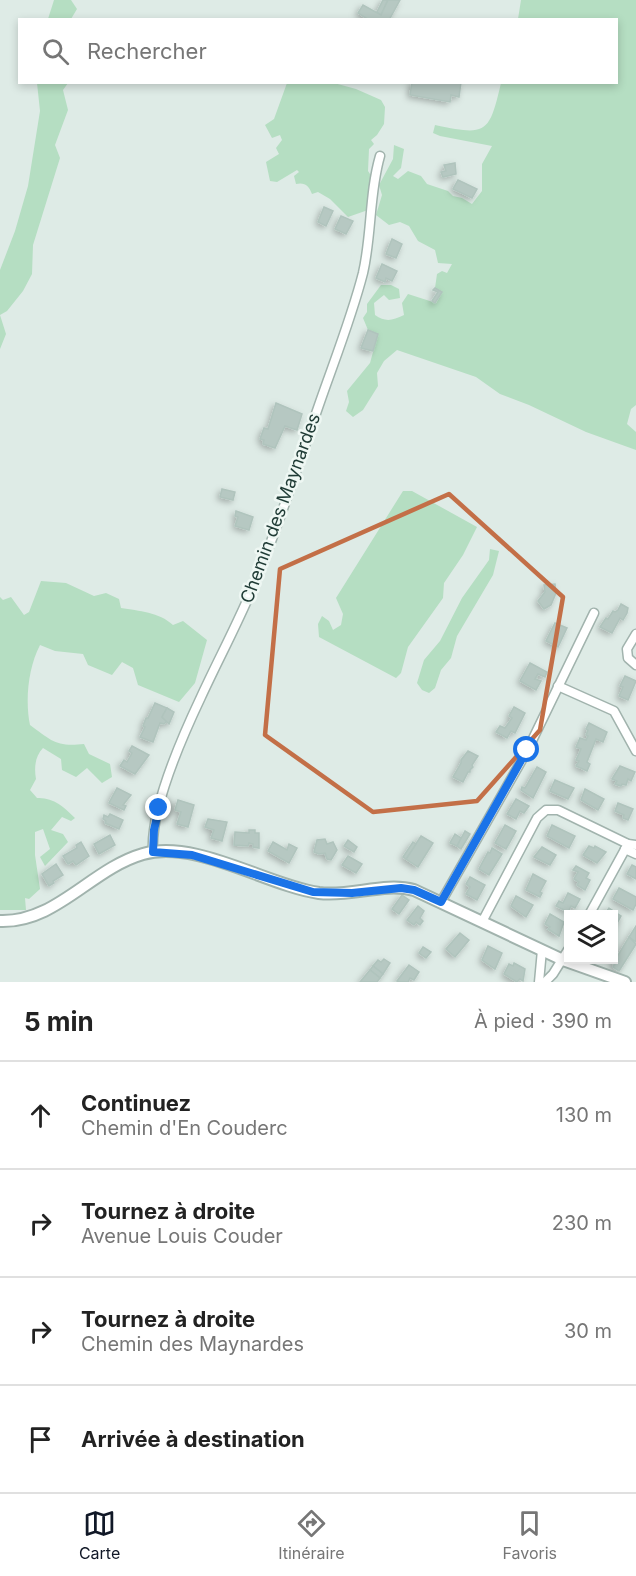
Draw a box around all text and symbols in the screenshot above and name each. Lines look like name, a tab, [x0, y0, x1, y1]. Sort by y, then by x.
search box	[18, 18, 618, 84]
icon: search	[39, 35, 72, 68]
text: Rechercher	[87, 38, 207, 64]
street label: Chemin des Maynardes	[236, 410, 324, 606]
route start	[513, 736, 539, 762]
route end	[145, 794, 171, 820]
map controls	[564, 910, 618, 964]
button: layers	[564, 910, 618, 964]
text: 5 min	[24, 1006, 94, 1037]
text: À pied · 390 m	[474, 1009, 612, 1033]
text: Continuez	[81, 1090, 191, 1116]
icon: ahead	[24, 1099, 57, 1132]
text: 130 m	[556, 1103, 612, 1127]
text: Chemin d'En Couderc	[81, 1116, 288, 1140]
text: Tournez à droite	[81, 1198, 255, 1224]
icon: right	[24, 1207, 57, 1240]
text: 230 m	[552, 1211, 612, 1235]
text: Avenue Louis Couder	[81, 1224, 283, 1248]
text: Tournez à droite	[81, 1306, 255, 1332]
icon: right	[24, 1315, 57, 1348]
text: 30 m	[564, 1319, 612, 1343]
text: Chemin des Maynardes	[81, 1332, 304, 1356]
icon: arrive	[24, 1423, 57, 1456]
text: Arrivée à destination	[81, 1426, 305, 1452]
tab: Carte	[79, 1507, 120, 1563]
tab: Itinéraire	[278, 1507, 345, 1563]
tab: Favoris	[502, 1507, 557, 1563]

